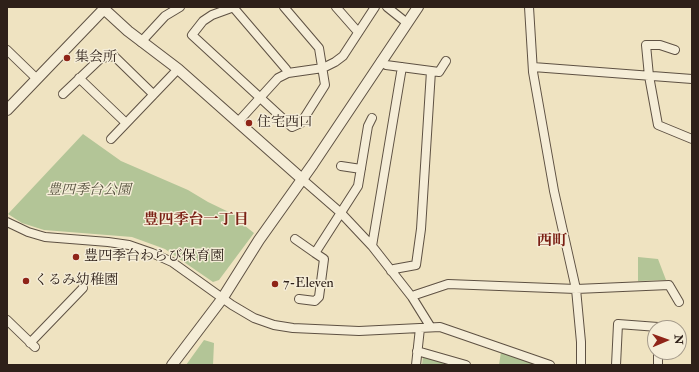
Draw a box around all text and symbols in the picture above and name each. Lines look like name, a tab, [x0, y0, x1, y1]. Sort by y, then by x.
place label: 集会所	[75, 50, 117, 66]
marker: 集会所	[62, 53, 72, 63]
place label: 住宅西口	[257, 115, 313, 131]
marker: 住宅西口	[244, 118, 254, 128]
park label: 豊四季台公園	[47, 183, 131, 199]
district label: 豊四季台一丁目	[144, 212, 248, 230]
district label: 西町	[537, 233, 567, 251]
place label: 豊四季台わらび保育園	[84, 249, 224, 265]
marker: 豊四季台わらび保育園	[71, 252, 81, 262]
place label: くるみ幼稚園	[34, 273, 118, 289]
marker: くるみ幼稚園	[21, 276, 31, 286]
place label: 7-Eleven	[283, 276, 334, 292]
marker: 7-Eleven	[270, 279, 280, 289]
north arrow	[647, 320, 687, 360]
text: N	[672, 334, 685, 345]

